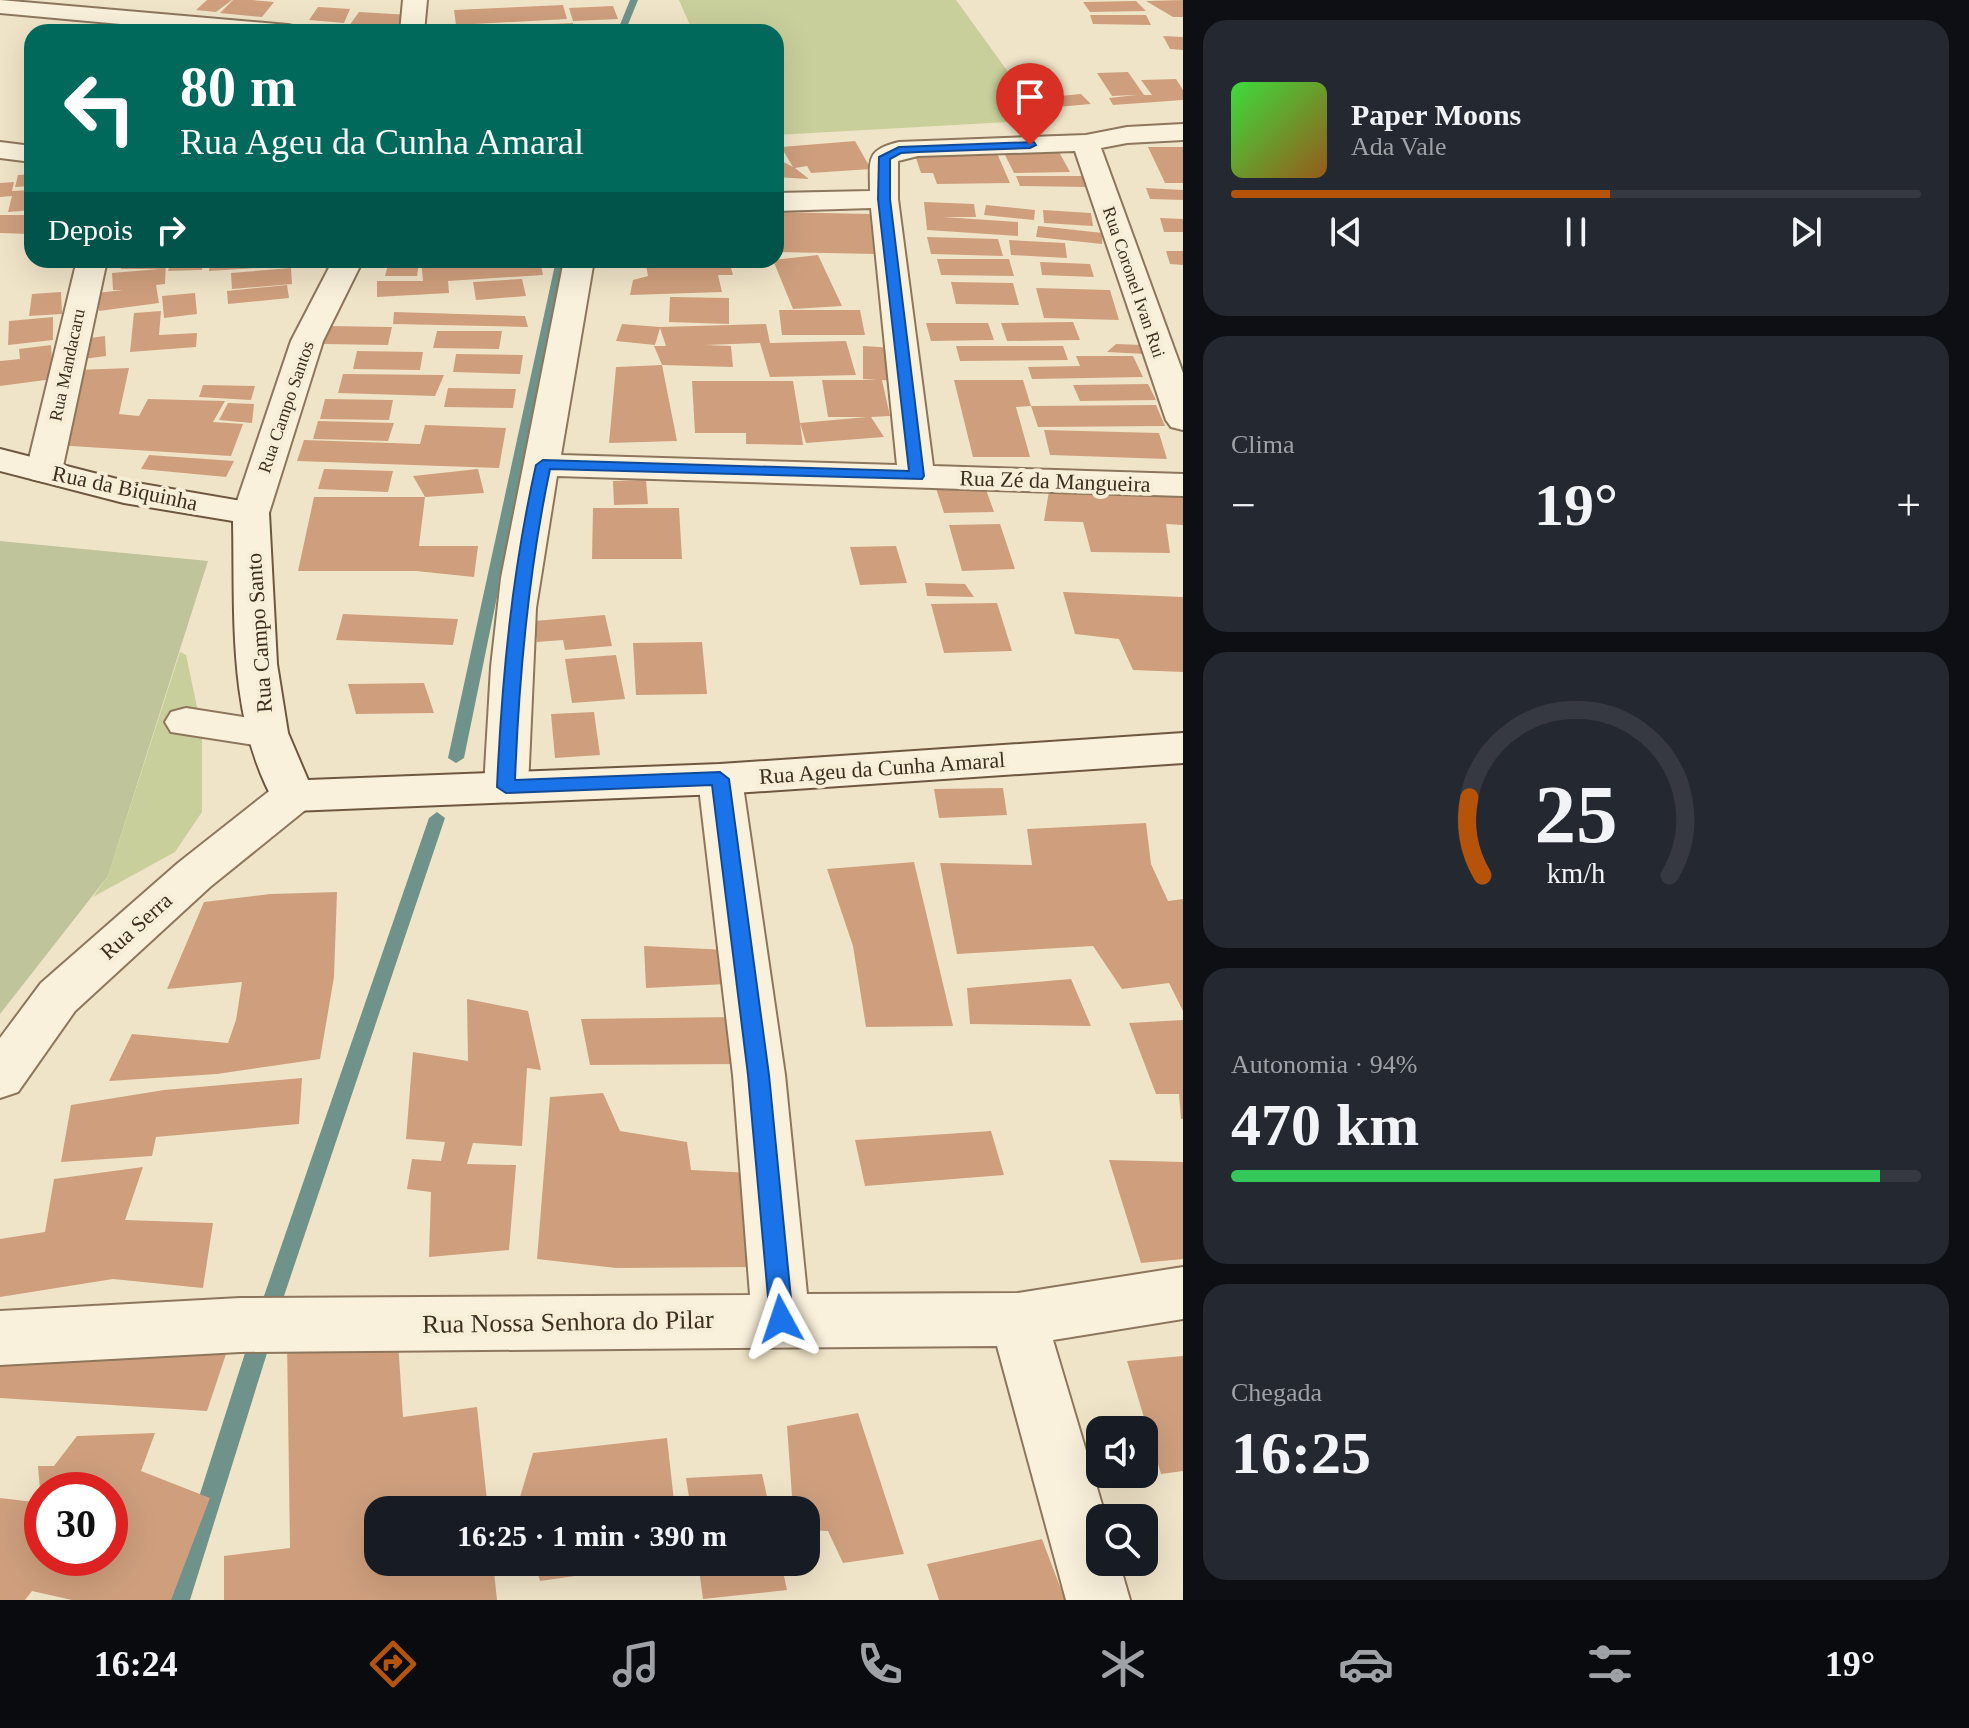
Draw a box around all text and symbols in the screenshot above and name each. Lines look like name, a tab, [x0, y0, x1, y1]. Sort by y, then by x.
icon: left	[48, 56, 152, 160]
text: 80 m	[180, 56, 297, 118]
pin	[996, 63, 1064, 145]
icon: arrive	[1008, 75, 1052, 119]
text: Paper Moons	[1351, 98, 1521, 131]
text: Rua Ageu da Cunha Amaral	[180, 122, 584, 162]
text: Ada Vale	[1351, 132, 1447, 161]
street label: Rua Coronel Ivan Rui	[1099, 204, 1169, 360]
icon: right	[149, 208, 193, 252]
icon: previous	[1324, 210, 1368, 254]
icon: pause	[1554, 210, 1598, 254]
icon: next	[1784, 210, 1828, 254]
text: Depois	[48, 213, 133, 246]
street label: Rua Mandacaru	[45, 307, 89, 423]
street label: Rua Campo Santos	[254, 339, 318, 475]
text: Clima	[1231, 430, 1295, 459]
street label: Rua da Biquinha	[50, 460, 200, 516]
street label: Rua Zé da Mangueira	[959, 465, 1151, 497]
text: 19°	[1534, 472, 1618, 538]
text: −	[1231, 481, 1256, 530]
text: +	[1896, 481, 1921, 530]
street label: Rua Campo Santo	[241, 552, 277, 714]
street label: Rua Ageu da Cunha Amaral	[758, 747, 1006, 789]
text: 25	[1534, 768, 1618, 860]
text: km/h	[1547, 858, 1605, 889]
street label: Rua Serra	[95, 887, 177, 965]
text: Autonomia · 94%	[1231, 1050, 1417, 1079]
text: 470 km	[1231, 1092, 1419, 1158]
position arrow	[739, 1277, 823, 1361]
street label: Rua Nossa Senhora do Pilar	[422, 1305, 714, 1339]
text: Chegada	[1231, 1378, 1322, 1407]
map controls	[1086, 1416, 1158, 1576]
button: sound	[1086, 1416, 1158, 1488]
text: 16:25	[1231, 1420, 1371, 1486]
speed limit sign: 30	[24, 1472, 128, 1576]
button: search	[1086, 1504, 1158, 1576]
text: 16:25 · 1 min · 390 m	[457, 1519, 727, 1552]
icon: directions	[365, 1636, 421, 1692]
icon: music	[608, 1636, 664, 1692]
icon: phone	[852, 1636, 908, 1692]
icon: climate	[1095, 1636, 1151, 1692]
icon: car	[1338, 1636, 1394, 1692]
icon: filters	[1582, 1636, 1638, 1692]
text: 16:24	[94, 1644, 178, 1684]
text: 19°	[1825, 1644, 1875, 1684]

